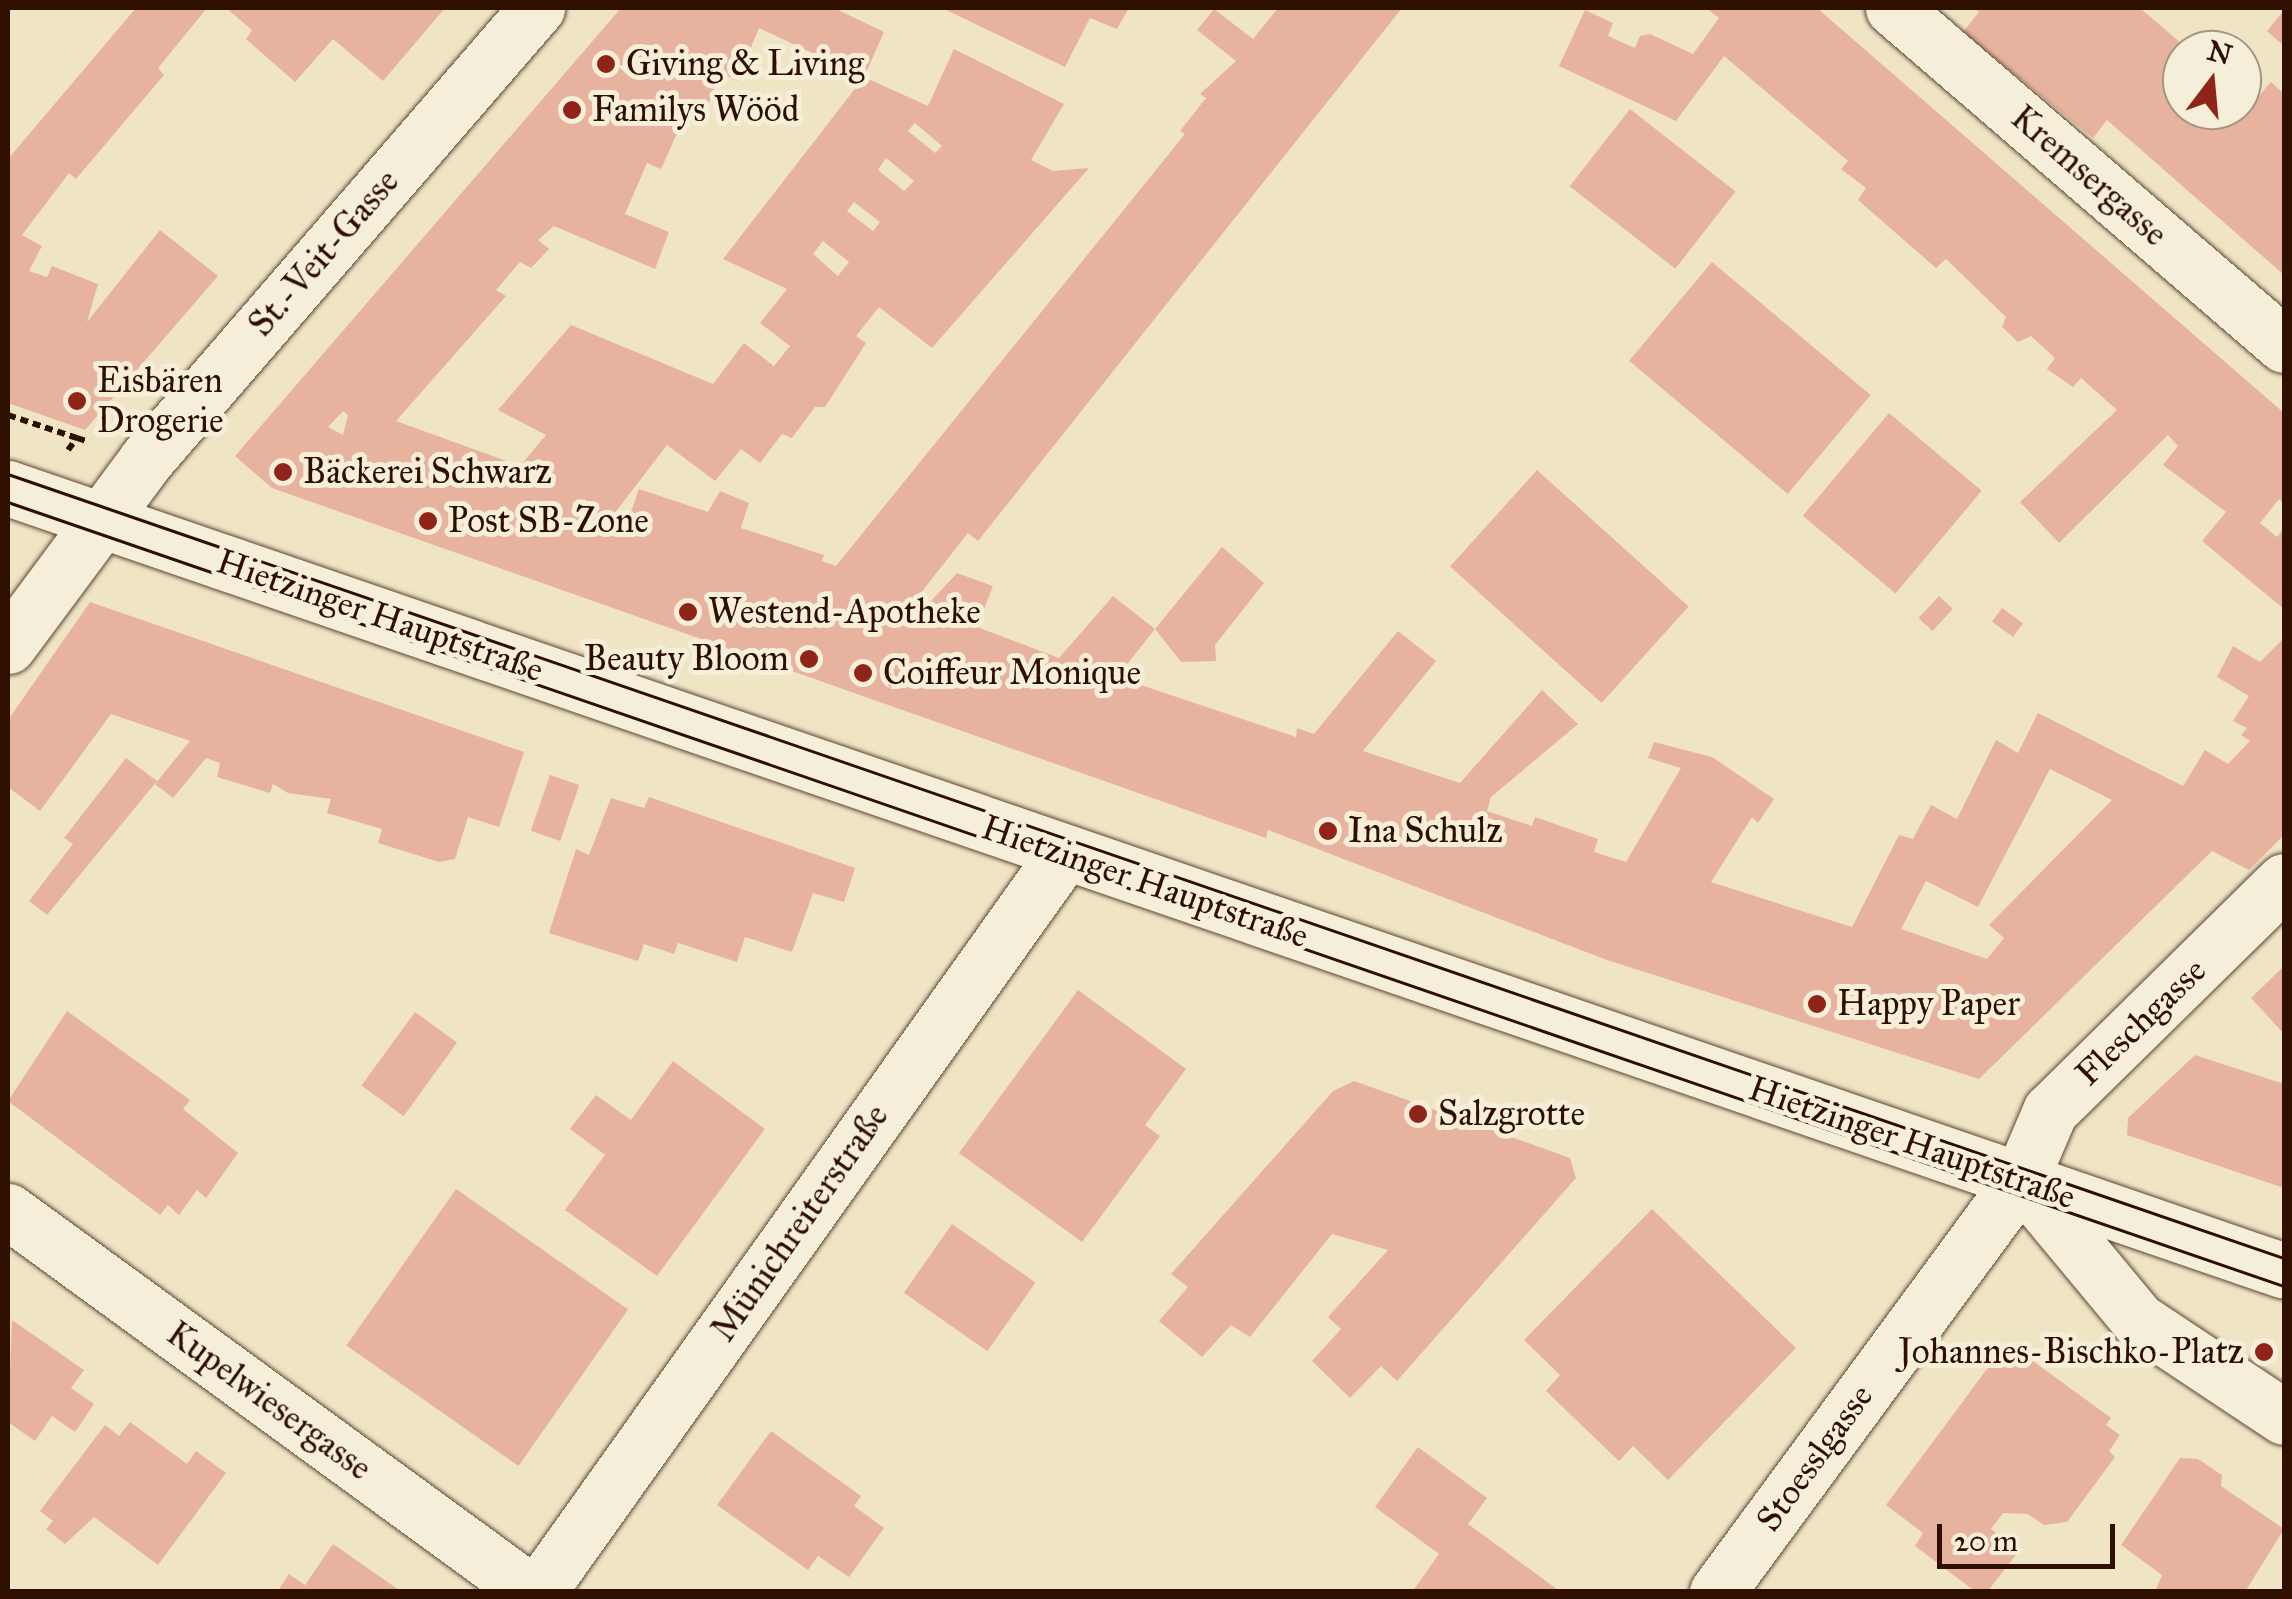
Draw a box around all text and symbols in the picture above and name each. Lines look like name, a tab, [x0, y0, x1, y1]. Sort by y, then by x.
north arrow	[2162, 30, 2262, 130]
text: N	[2204, 33, 2236, 73]
place label: Giving & Living	[626, 43, 864, 85]
marker: Giving & Living	[595, 53, 617, 75]
place label: Familys Wööd	[592, 89, 799, 131]
street label: Kremsergasse	[2002, 97, 2176, 255]
marker: Familys Wööd	[561, 99, 583, 121]
street label: St.-Veit-Gasse	[240, 161, 408, 345]
place label: Eisbären Drogerie	[97, 360, 224, 442]
marker: Eisbären Drogerie	[66, 390, 88, 412]
place label: Bäckerei Schwarz	[303, 451, 552, 493]
marker: Bäckerei Schwarz	[272, 461, 294, 483]
place label: Post SB-Zone	[448, 500, 649, 542]
marker: Post SB-Zone	[417, 510, 439, 532]
street label: Hietzinger Hauptstraße	[211, 540, 549, 692]
place label: Westend-Apotheke	[708, 591, 981, 633]
marker: Westend-Apotheke	[677, 601, 699, 623]
place label: Beauty Bloom	[584, 638, 789, 680]
marker: Beauty Bloom	[798, 648, 820, 670]
place label: Coiffeur Monique	[883, 652, 1141, 694]
marker: Coiffeur Monique	[852, 662, 874, 684]
street label: Hietzinger Hauptstraße	[976, 806, 1314, 958]
place label: Ina Schulz	[1348, 810, 1503, 852]
marker: Ina Schulz	[1317, 820, 1339, 842]
street label: Fleschgasse	[2067, 950, 2215, 1094]
place label: Happy Paper	[1837, 983, 2020, 1025]
marker: Happy Paper	[1806, 993, 1828, 1015]
street label: Hietzinger Hauptstraße	[1743, 1067, 2081, 1219]
place label: Salzgrotte	[1438, 1093, 1585, 1135]
street label: Münichreiterstraße	[703, 1096, 897, 1350]
marker: Salzgrotte	[1407, 1103, 1429, 1125]
street label: Kupelwiesergasse	[158, 1313, 380, 1489]
place label: Johannes-Bischko-Platz	[1898, 1331, 2244, 1373]
marker: Johannes-Bischko-Platz	[2253, 1341, 2275, 1363]
street label: Stoesslgasse	[1748, 1376, 1882, 1540]
scale bar	[1942, 1504, 2120, 1566]
text: 20 m	[1954, 1523, 2018, 1559]

